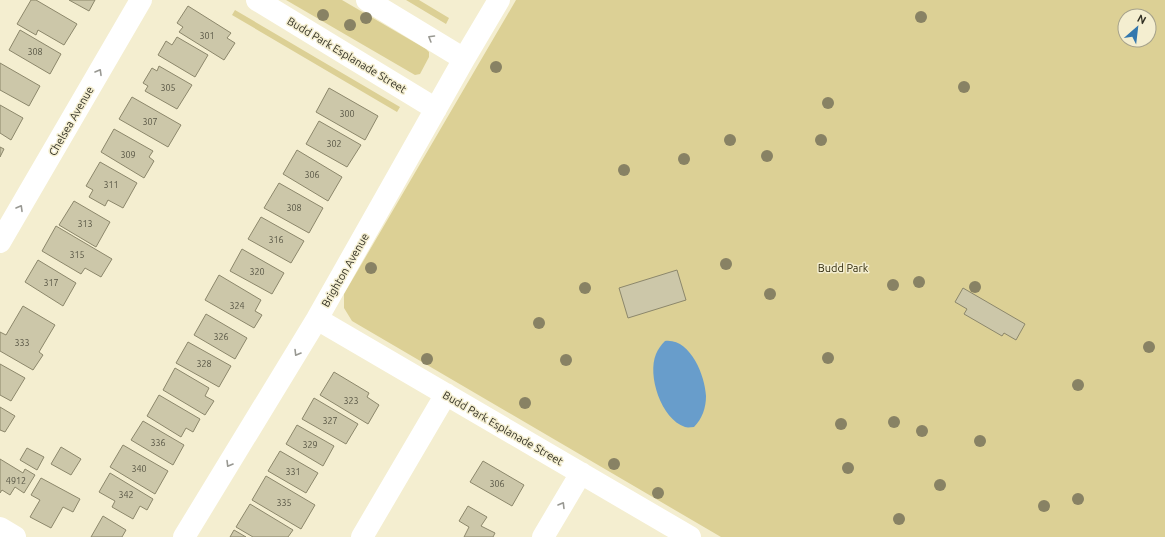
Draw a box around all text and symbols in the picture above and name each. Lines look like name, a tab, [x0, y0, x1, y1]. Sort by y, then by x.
north arrow	[1117, 8, 1157, 48]
text: N	[1135, 12, 1148, 26]
street label: Budd Park Esplanade Street	[285, 15, 409, 96]
house number: 301	[199, 31, 215, 41]
one-way arrow	[428, 36, 435, 43]
house number: 308	[27, 47, 43, 57]
one-way arrow	[95, 69, 102, 76]
house number: 305	[160, 83, 176, 93]
street label: Chelsea Avenue	[46, 84, 96, 158]
house number: 300	[339, 109, 355, 119]
house number: 307	[142, 117, 158, 127]
house number: 302	[326, 139, 342, 149]
house number: 309	[120, 150, 136, 160]
house number: 306	[304, 170, 320, 180]
house number: 311	[103, 180, 119, 190]
house number: 308	[286, 203, 302, 213]
one-way arrow	[15, 205, 22, 212]
house number: 313	[77, 219, 93, 229]
street label: Brighton Avenue	[319, 231, 371, 309]
house number: 316	[268, 235, 284, 245]
house number: 315	[69, 250, 85, 260]
park label: Budd Park	[818, 262, 869, 274]
house number: 320	[249, 267, 265, 277]
house number: 317	[43, 278, 59, 288]
house number: 324	[229, 301, 245, 311]
house number: 326	[213, 332, 229, 342]
house number: 333	[14, 338, 30, 348]
one-way arrow	[294, 349, 301, 356]
house number: 328	[196, 359, 212, 369]
street label: Budd Park Esplanade Street	[441, 389, 566, 468]
house number: 323	[343, 396, 359, 406]
house number: 327	[322, 416, 338, 426]
house number: 336	[150, 438, 166, 448]
house number: 329	[302, 440, 318, 450]
one-way arrow	[226, 460, 234, 467]
house number: 340	[131, 464, 147, 474]
house number: 331	[285, 467, 301, 477]
house number: 4912	[6, 476, 26, 486]
house number: 306	[489, 479, 505, 489]
house number: 342	[118, 490, 134, 500]
house number: 335	[276, 498, 292, 508]
one-way arrow	[557, 502, 564, 509]

